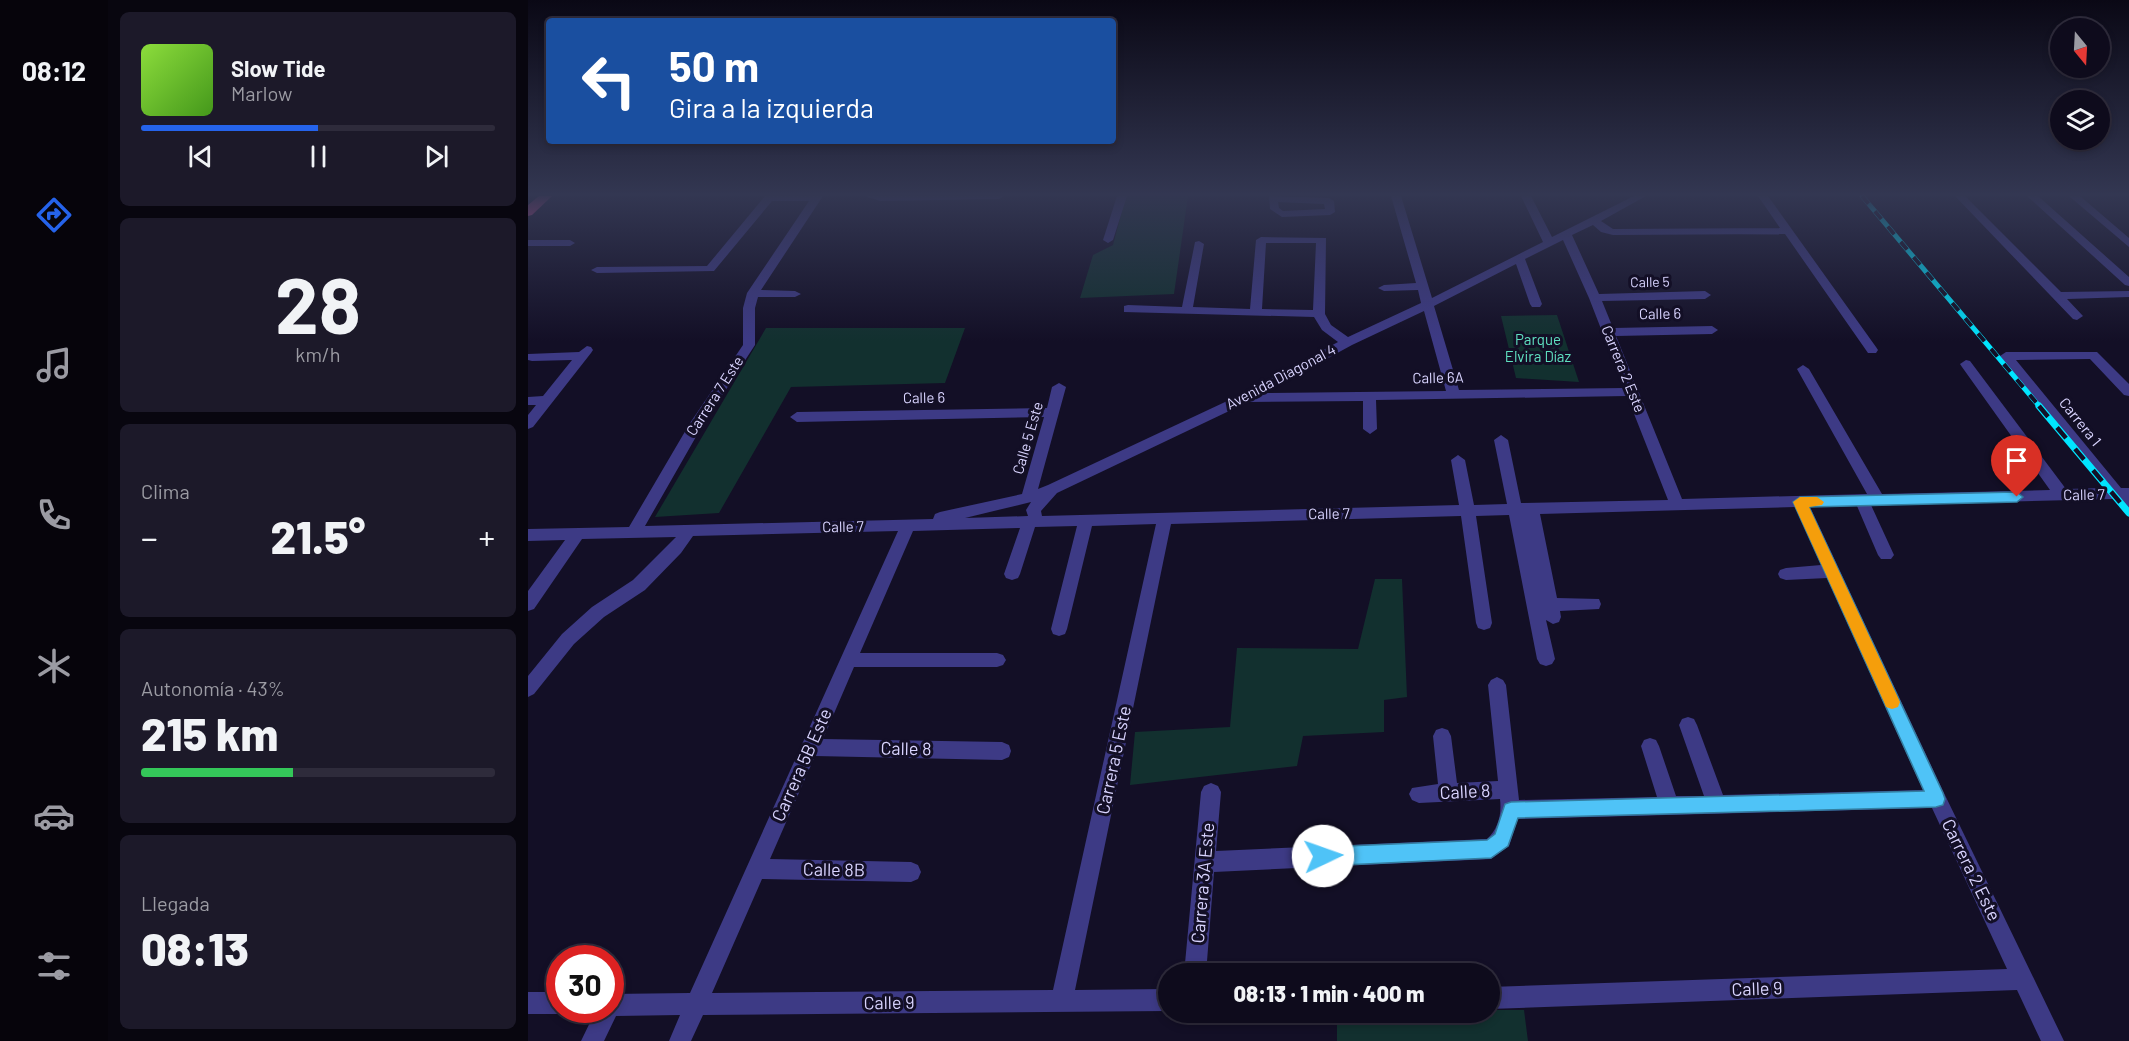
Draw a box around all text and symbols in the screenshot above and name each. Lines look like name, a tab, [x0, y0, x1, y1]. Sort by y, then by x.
north arrow	[2050, 18, 2110, 78]
map controls	[2050, 18, 2110, 150]
text: 50 m	[669, 40, 759, 90]
icon: left	[570, 42, 648, 120]
text: 08:12	[22, 54, 86, 86]
text: Slow Tide	[231, 55, 326, 81]
text: Marlow	[231, 81, 292, 105]
button: layers	[2050, 90, 2110, 150]
text: Gira a la izquierda	[669, 91, 874, 123]
icon: previous	[184, 140, 217, 173]
icon: pause	[302, 140, 335, 173]
icon: next	[420, 140, 453, 173]
icon: directions	[33, 194, 75, 236]
text: 28	[275, 256, 361, 350]
street label: Calle 5	[1630, 273, 1670, 290]
street label: Calle 6	[1639, 304, 1681, 322]
street label: Carrera 2 Este	[1598, 323, 1650, 415]
park label: Parque Elvira Díaz	[1505, 330, 1571, 365]
street label: Avenida Diagonal 4	[1223, 340, 1339, 413]
text: km/h	[295, 342, 341, 366]
icon: music	[33, 344, 75, 386]
street label: Carrera 7 Este	[682, 352, 747, 439]
street label: Calle 6A	[1412, 368, 1464, 386]
street label: Calle 6	[903, 388, 945, 406]
street label: Carrera 1	[2056, 394, 2106, 449]
street label: Calle 5 Este	[1008, 399, 1046, 476]
pin	[1991, 435, 2042, 497]
icon: arrive	[2000, 444, 2033, 477]
text: Clima	[141, 479, 190, 503]
street label: Calle 7	[2063, 485, 2105, 503]
icon: phone	[33, 494, 75, 536]
street label: Calle 7	[1308, 504, 1350, 522]
text: 21.5°	[271, 509, 365, 563]
text: −	[141, 517, 158, 557]
text: +	[479, 517, 495, 557]
street label: Calle 7	[822, 517, 864, 535]
icon: climate	[33, 645, 75, 687]
text: Autonomía · 43%	[141, 676, 285, 700]
street label: Carrera 5 Este	[1091, 704, 1135, 816]
street label: Carrera 5B Este	[766, 705, 836, 825]
text: 215 km	[141, 706, 278, 760]
street label: Calle 8	[880, 737, 932, 759]
street label: Calle 8	[1439, 779, 1491, 803]
icon: car	[33, 795, 75, 837]
street label: Carrera 2 Este	[1938, 815, 2006, 924]
street label: Carrera 3A Este	[1186, 822, 1218, 944]
position arrow	[1291, 824, 1355, 888]
street label: Calle 8B	[803, 857, 865, 881]
text: Llegada	[141, 891, 210, 915]
text: 08:13	[141, 921, 249, 975]
icon: filters	[33, 945, 75, 987]
speed limit sign: 30	[546, 945, 624, 1023]
street label: Calle 9	[1731, 976, 1783, 1000]
text: 08:13 · 1 min · 400 m	[1233, 980, 1425, 1006]
street label: Calle 9	[863, 991, 915, 1013]

